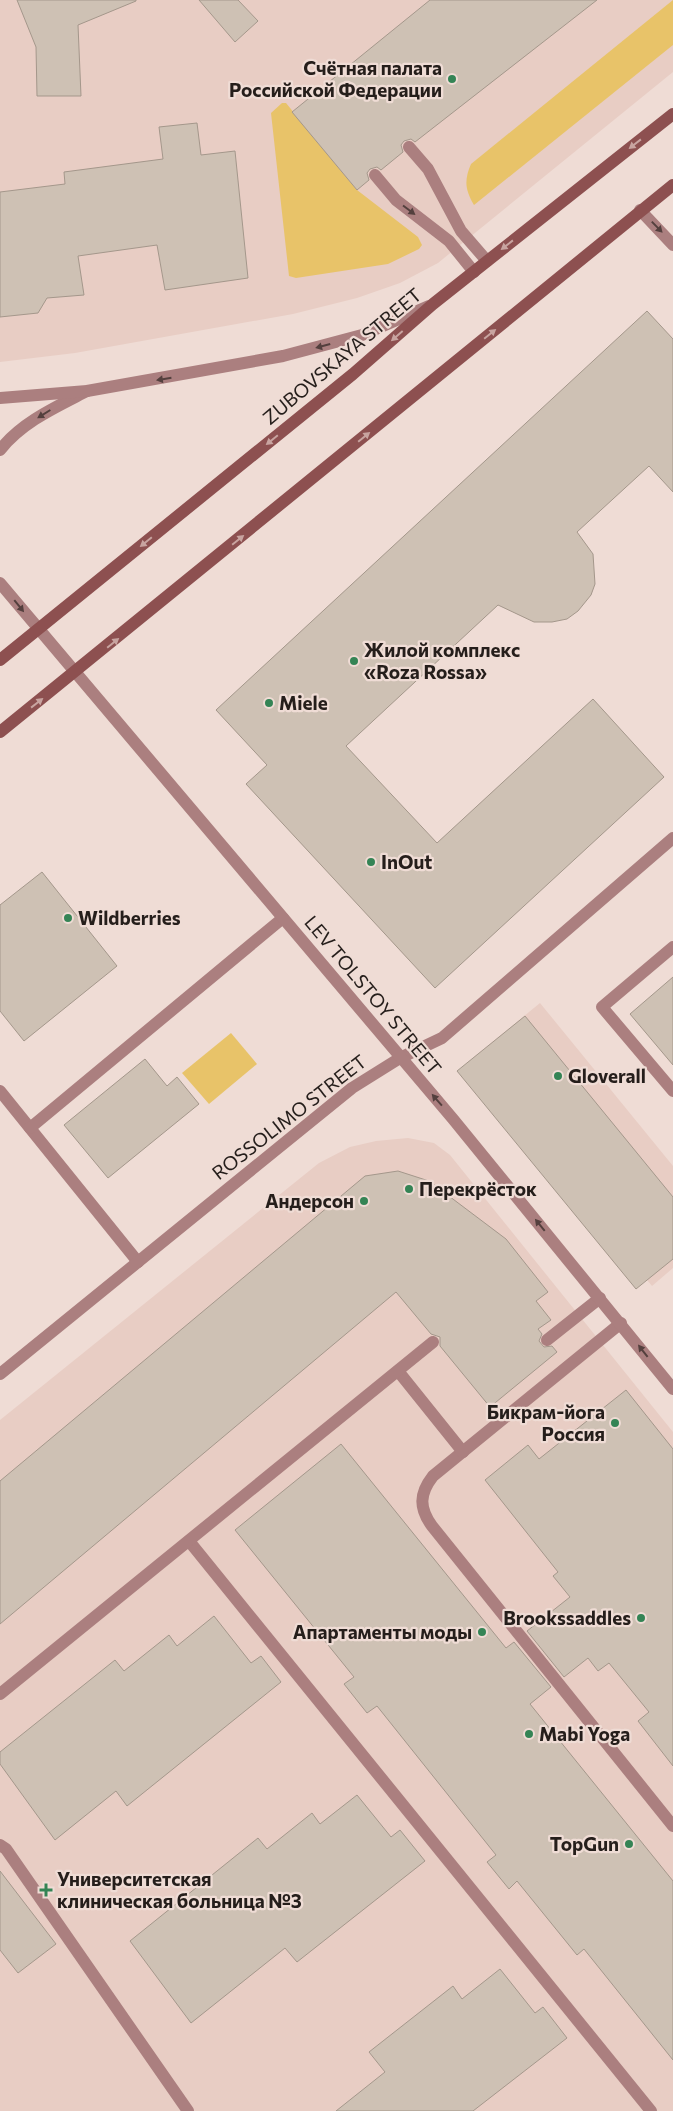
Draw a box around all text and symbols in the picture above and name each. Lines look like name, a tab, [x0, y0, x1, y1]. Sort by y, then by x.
place label: Счётная палата Российской Федерации	[229, 56, 442, 101]
marker: Счётная палата Российской Федерации	[446, 73, 458, 85]
one-way arrow	[629, 139, 642, 150]
one-way arrow	[402, 205, 416, 215]
one-way arrow	[651, 221, 663, 233]
one-way arrow	[501, 240, 514, 250]
street label: ZUBOVSKAYA STREET	[258, 283, 426, 429]
one-way arrow	[483, 328, 496, 339]
one-way arrow	[390, 330, 403, 341]
one-way arrow	[315, 342, 330, 350]
one-way arrow	[155, 375, 171, 383]
one-way arrow	[37, 409, 50, 418]
one-way arrow	[357, 431, 370, 442]
one-way arrow	[266, 434, 279, 445]
one-way arrow	[232, 534, 245, 545]
one-way arrow	[139, 537, 152, 548]
one-way arrow	[13, 599, 24, 612]
one-way arrow	[106, 637, 119, 648]
place label: Жилой комплекс «Roza Rossa»	[364, 638, 520, 683]
marker: Жилой комплекс «Roza Rossa»	[348, 655, 360, 667]
place label: Miele	[279, 691, 328, 714]
marker: Miele	[263, 697, 275, 709]
one-way arrow	[31, 698, 44, 708]
place label: InOut	[381, 850, 432, 873]
marker: InOut	[365, 856, 377, 868]
place label: Wildberries	[78, 906, 181, 929]
street label: LEV TOLSTOY STREET	[300, 910, 447, 1079]
marker: Wildberries	[62, 912, 74, 924]
street label: ROSSOLIMO STREET	[207, 1049, 370, 1184]
place label: Gloverall	[568, 1064, 646, 1087]
marker: Gloverall	[552, 1070, 564, 1082]
one-way arrow	[431, 1093, 442, 1106]
place label: Перекрёсток	[419, 1177, 537, 1200]
marker: Перекрёсток	[403, 1183, 415, 1195]
place label: Андерсон	[265, 1189, 354, 1212]
marker: Андерсон	[358, 1195, 370, 1207]
one-way arrow	[535, 1219, 546, 1232]
one-way arrow	[637, 1345, 648, 1358]
place label: Бикрам-йога Россия	[487, 1400, 605, 1445]
marker: Бикрам-йога Россия	[609, 1417, 621, 1429]
place label: Brookssaddles	[503, 1606, 631, 1629]
marker: Brookssaddles	[635, 1612, 647, 1624]
place label: Апартаменты моды	[293, 1620, 472, 1643]
marker: Апартаменты моды	[476, 1626, 488, 1638]
place label: Mabi Yoga	[539, 1722, 630, 1745]
marker: Mabi Yoga	[523, 1728, 535, 1740]
place label: TopGun	[550, 1832, 619, 1855]
marker: TopGun	[623, 1838, 635, 1850]
place label: Университетская клиническая больница №3	[57, 1867, 302, 1912]
marker: Университетская клиническая больница №3	[39, 1883, 53, 1897]

